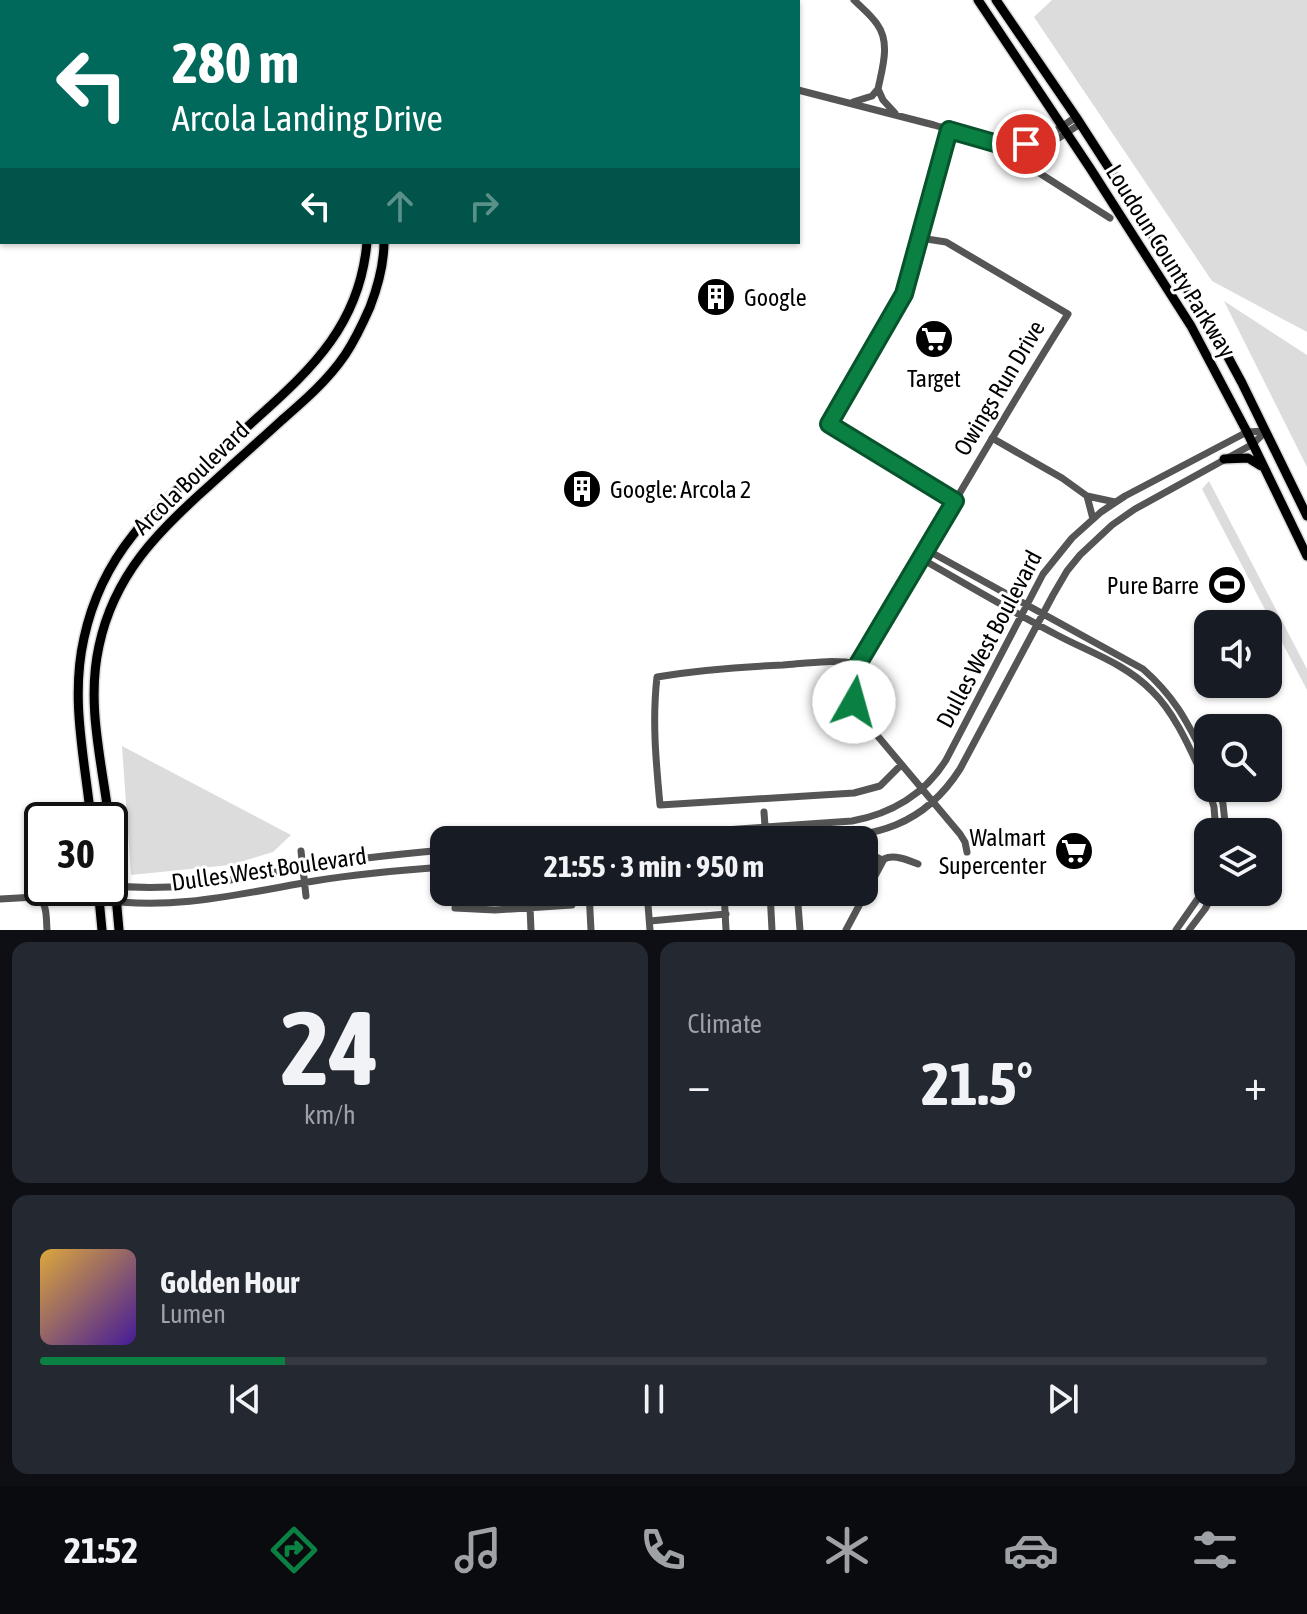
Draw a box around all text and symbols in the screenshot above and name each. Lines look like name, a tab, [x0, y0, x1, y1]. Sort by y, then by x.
text: 280 m	[172, 31, 299, 95]
icon: left	[40, 32, 144, 136]
text: Arcola Landing Drive	[172, 97, 443, 139]
pin	[992, 110, 1060, 178]
icon: arrive	[1004, 122, 1048, 166]
street label: Loudoun County Parkway	[1101, 160, 1241, 362]
icon: left	[294, 184, 338, 228]
icon: ahead	[378, 184, 422, 228]
icon: right	[462, 184, 506, 228]
building icon: Google	[695, 276, 737, 318]
place label: Google	[744, 284, 807, 311]
street label: Owings Run Drive	[948, 316, 1050, 460]
supermarket icon: Target	[913, 318, 955, 360]
place label: Target	[907, 365, 961, 392]
street label: Arcola Boulevard	[128, 416, 254, 540]
building icon: Google: Arcola 2	[561, 468, 603, 510]
place label: Google: Arcola 2	[610, 476, 751, 503]
street label: Dulles West Boulevard	[931, 546, 1047, 732]
sports icon: Pure Barre	[1206, 564, 1248, 606]
place label: Pure Barre	[1107, 572, 1199, 599]
map controls	[1194, 610, 1282, 906]
button: sound	[1194, 610, 1282, 698]
position arrow	[812, 660, 896, 744]
button: search	[1194, 714, 1282, 802]
speed limit sign: 30	[24, 802, 128, 906]
button: layers	[1194, 818, 1282, 906]
place label: Walmart Supercenter	[939, 824, 1047, 879]
supermarket icon: Walmart Supercenter	[1053, 830, 1095, 872]
street label: Dulles West Boulevard	[170, 842, 368, 896]
text: 21:55 · 3 min · 950 m	[544, 849, 764, 883]
text: 24	[281, 988, 379, 1107]
text: Climate	[688, 1009, 762, 1039]
text: 21.5°	[921, 1049, 1033, 1118]
text: −	[688, 1059, 710, 1109]
text: +	[1244, 1059, 1267, 1109]
text: km/h	[304, 1100, 356, 1130]
text: Golden Hour	[160, 1265, 299, 1299]
text: Lumen	[160, 1299, 226, 1329]
icon: previous	[223, 1377, 267, 1421]
icon: pause	[632, 1377, 676, 1421]
icon: next	[1041, 1377, 1085, 1421]
icon: directions	[266, 1522, 322, 1578]
icon: music	[450, 1522, 506, 1578]
icon: phone	[635, 1522, 691, 1578]
icon: climate	[819, 1522, 875, 1578]
icon: car	[1003, 1522, 1059, 1578]
icon: filters	[1187, 1522, 1243, 1578]
text: 21:52	[64, 1529, 138, 1571]

